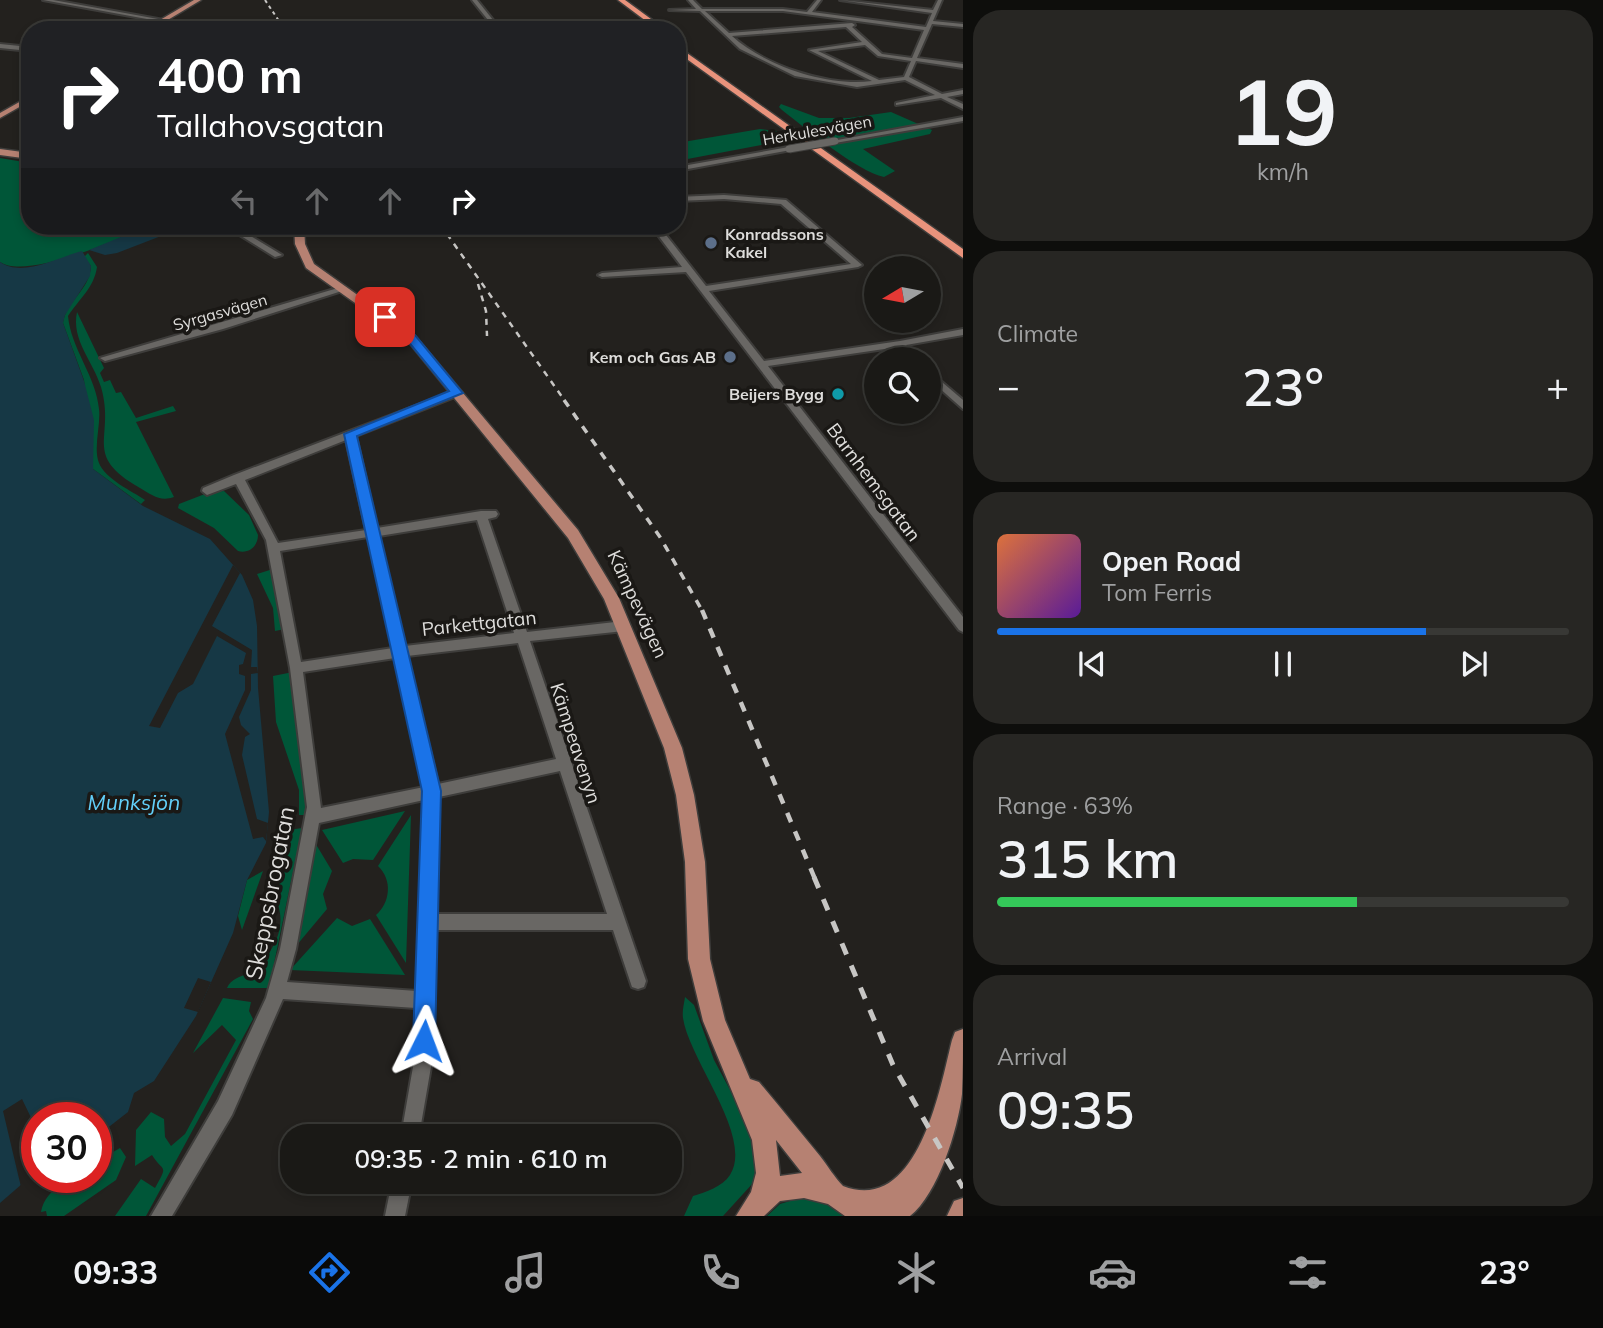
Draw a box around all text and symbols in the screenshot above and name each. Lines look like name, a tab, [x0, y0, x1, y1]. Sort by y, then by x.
text: 400 m	[157, 44, 303, 105]
icon: right	[42, 49, 133, 140]
text: 19	[1228, 54, 1338, 168]
text: Tallahovsgatan	[157, 105, 385, 145]
street label: Herkulesvägen	[761, 111, 873, 149]
text: km/h	[1257, 157, 1309, 186]
icon: left	[225, 182, 263, 220]
icon: ahead	[298, 182, 336, 220]
icon: ahead	[371, 182, 409, 220]
icon: right	[444, 182, 482, 220]
place label: Konradssons Kakel	[725, 224, 824, 262]
marker: Konradssons Kakel	[703, 235, 719, 251]
north arrow	[864, 256, 942, 332]
map controls	[864, 256, 941, 424]
pin	[355, 287, 415, 347]
street label: Syrgasvägen	[171, 289, 269, 335]
icon: arrive	[366, 298, 404, 336]
text: Climate	[997, 319, 1078, 348]
place label: Kem och Gas AB	[589, 347, 716, 367]
button: search	[864, 347, 941, 424]
marker: Kem och Gas AB	[722, 349, 738, 365]
text: 23°	[1242, 354, 1324, 419]
text: −	[997, 362, 1020, 410]
text: +	[1546, 362, 1569, 410]
place label: Beijers Bygg	[729, 384, 824, 404]
marker: Beijers Bygg	[830, 386, 846, 402]
street label: Barnhemsgatan	[822, 418, 926, 546]
text: Open Road	[1102, 545, 1241, 578]
street label: Kämpevägen	[603, 546, 673, 662]
text: Tom Ferris	[1102, 578, 1212, 607]
street label: Parkettgatan	[421, 605, 537, 641]
icon: previous	[1073, 645, 1111, 683]
icon: pause	[1264, 645, 1302, 683]
icon: next	[1455, 645, 1493, 683]
street label: Kämpeavenyn	[545, 680, 607, 806]
water label: Munksjön	[88, 789, 180, 815]
text: Range · 63%	[997, 791, 1133, 820]
street label: Skeppsbrogatan	[239, 804, 300, 982]
text: 315 km	[997, 826, 1178, 891]
position arrow	[387, 1004, 461, 1078]
text: Arrival	[997, 1042, 1067, 1071]
text: 09:35	[997, 1077, 1134, 1142]
speed limit sign: 30	[21, 1102, 112, 1193]
text: 09:35 · 2 min · 610 m	[354, 1142, 608, 1175]
icon: directions	[305, 1248, 354, 1297]
icon: music	[501, 1248, 550, 1297]
icon: phone	[696, 1248, 745, 1297]
icon: climate	[892, 1248, 941, 1297]
icon: car	[1088, 1248, 1137, 1297]
icon: filters	[1283, 1248, 1332, 1297]
text: 09:33	[73, 1252, 158, 1292]
text: 23°	[1479, 1252, 1530, 1292]

